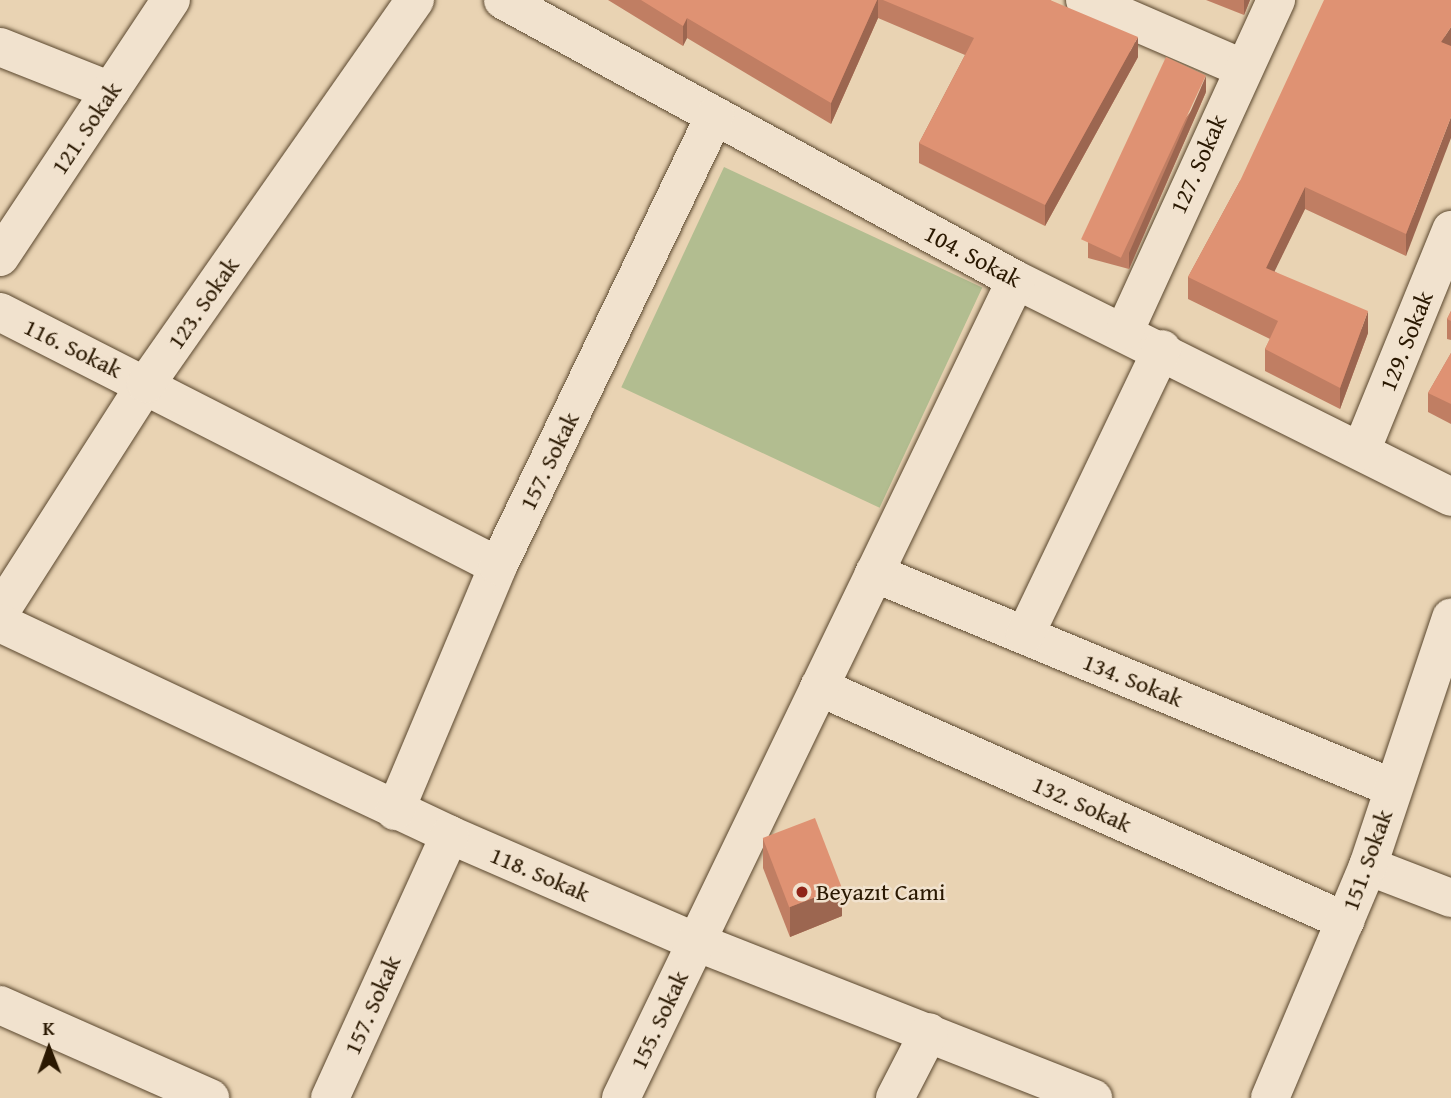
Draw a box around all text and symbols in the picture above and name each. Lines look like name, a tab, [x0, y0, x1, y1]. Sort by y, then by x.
street label: 121. Sokak	[45, 76, 127, 180]
street label: 127. Sokak	[1163, 110, 1233, 218]
street label: 104. Sokak	[920, 219, 1026, 293]
street label: 123. Sokak	[161, 252, 245, 354]
street label: 129. Sokak	[1373, 287, 1439, 395]
street label: 116. Sokak	[19, 312, 127, 384]
street label: 157. Sokak	[513, 407, 585, 515]
street label: 134. Sokak	[1079, 647, 1187, 713]
street label: 132. Sokak	[1028, 769, 1136, 839]
street label: 151. Sokak	[1335, 806, 1399, 914]
street label: 118. Sokak	[486, 840, 594, 908]
place label: Beyazıt Cami	[816, 878, 946, 906]
marker: Beyazıt Cami	[794, 884, 810, 900]
street label: 157. Sokak	[337, 951, 407, 1059]
street label: 155. Sokak	[624, 966, 694, 1074]
north arrow	[14, 1014, 84, 1084]
text: K	[42, 1014, 55, 1042]

